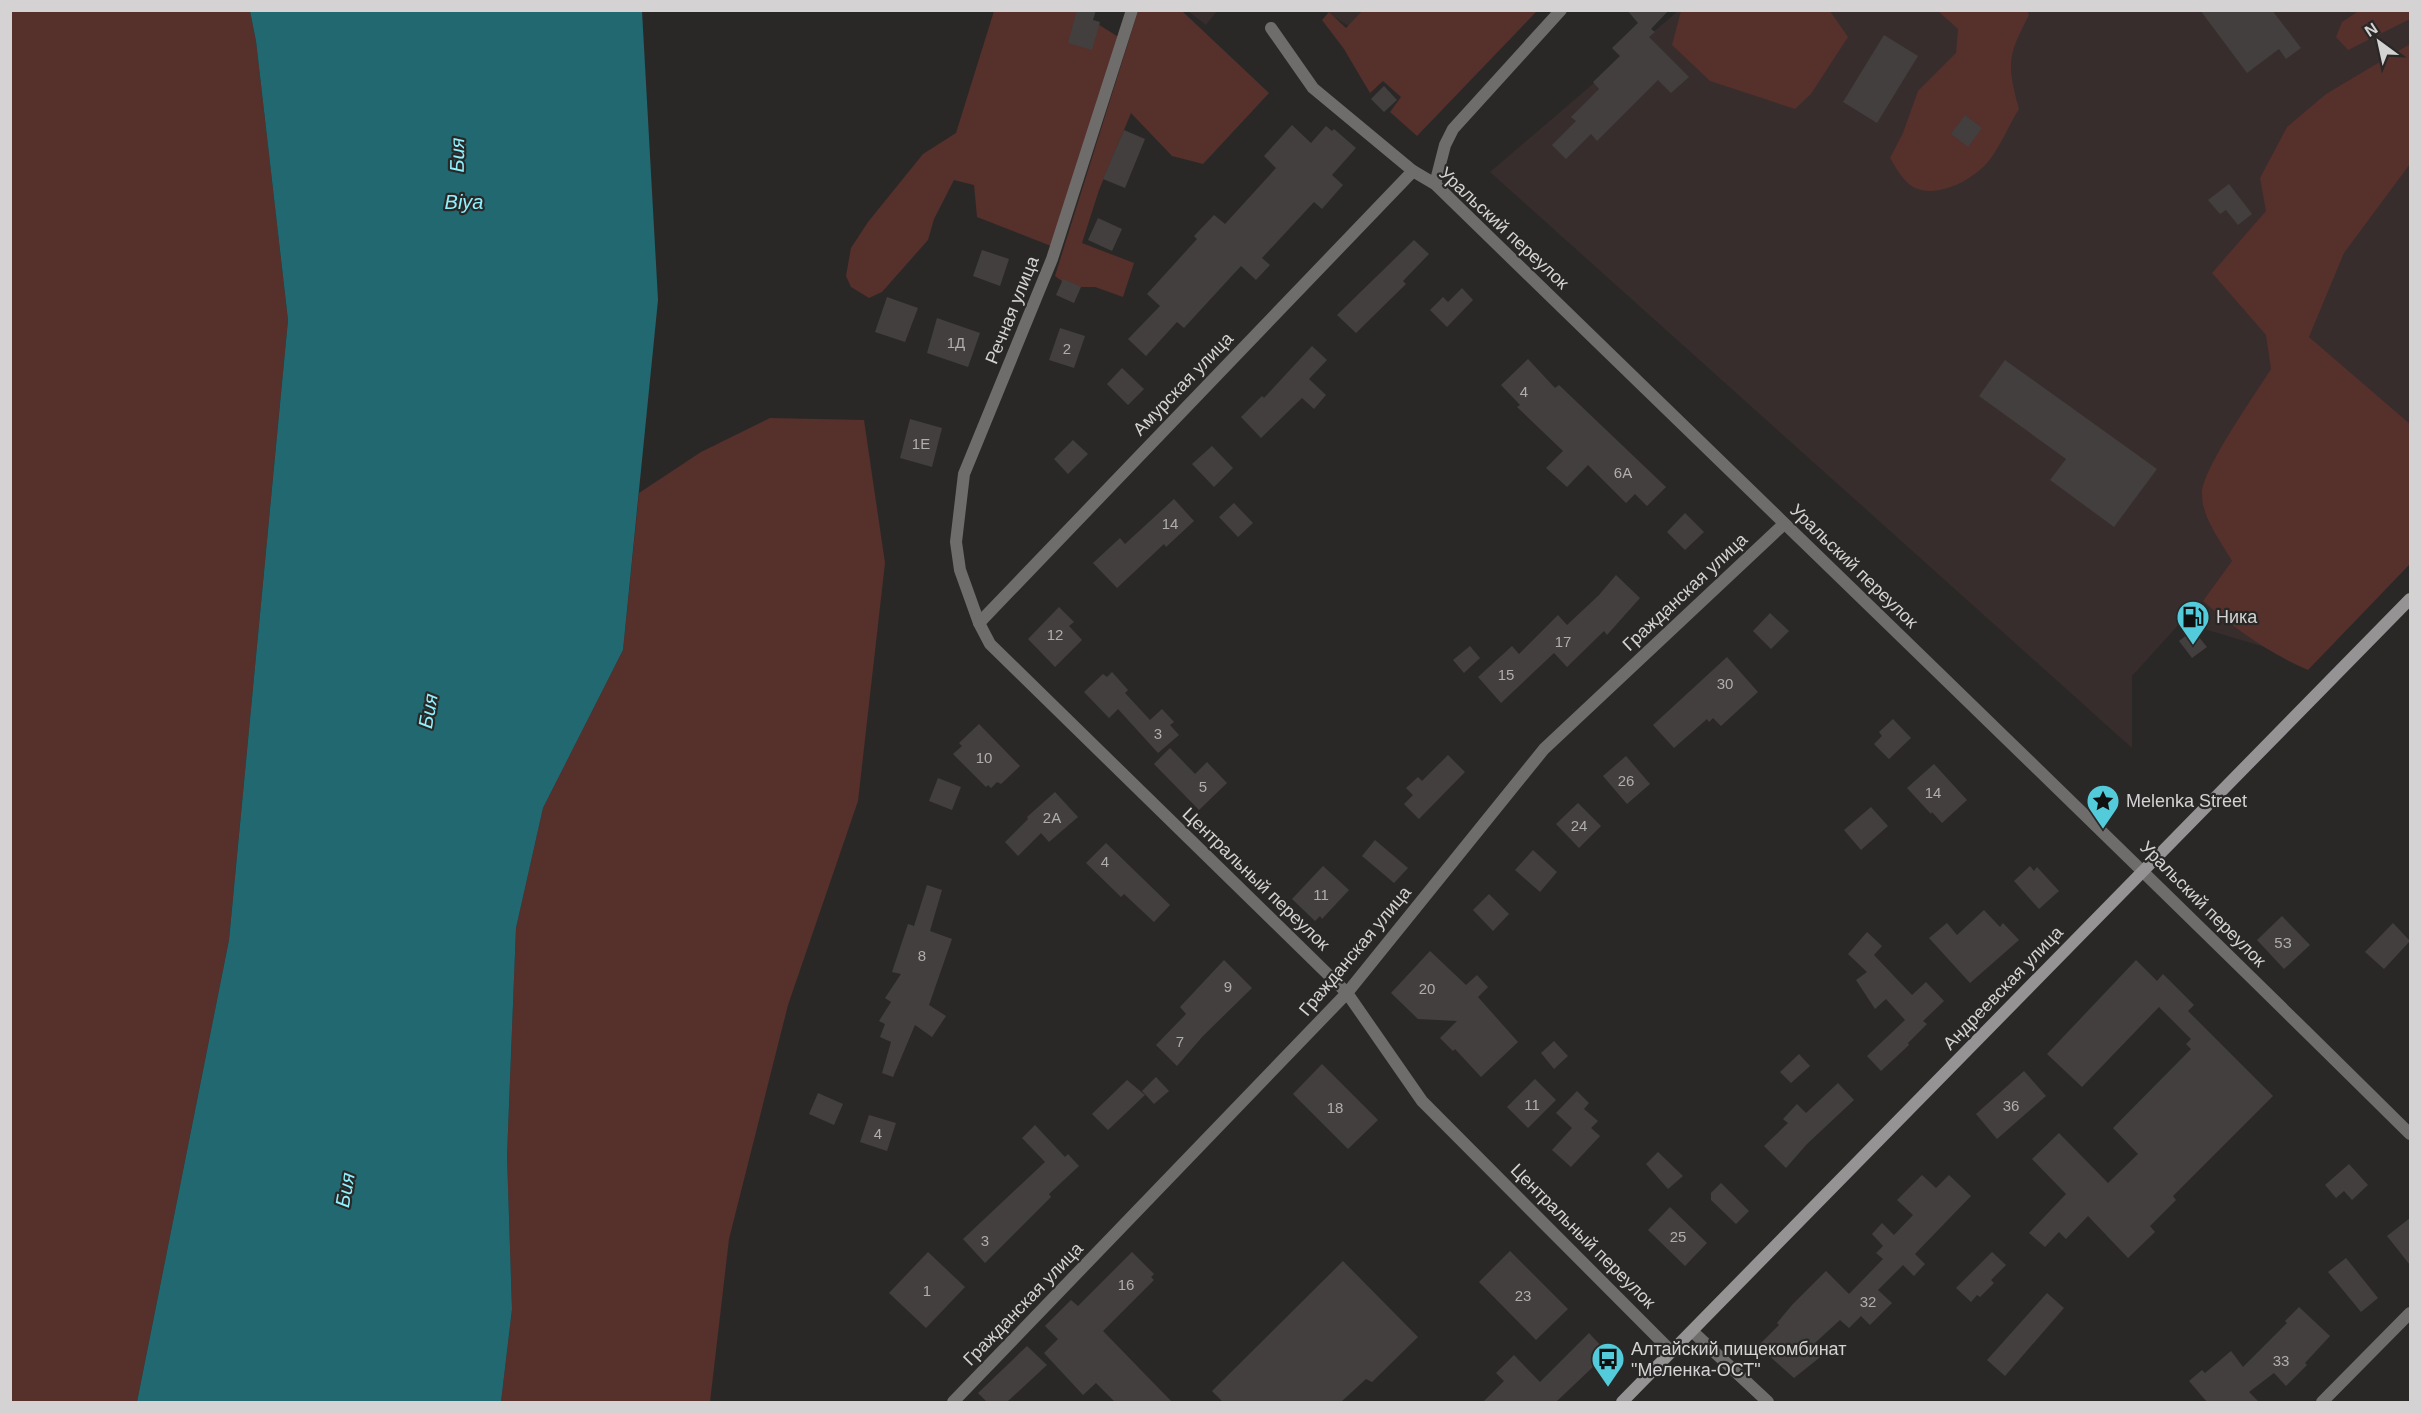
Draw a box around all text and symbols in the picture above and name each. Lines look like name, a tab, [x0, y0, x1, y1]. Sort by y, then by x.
north arrow	[2349, 12, 2409, 72]
text: N	[2362, 20, 2381, 40]
water label: Бия	[446, 137, 468, 173]
street label: Уральский переулок	[1435, 163, 1573, 293]
water label: Biya	[445, 191, 483, 213]
street label: Речная улица	[981, 252, 1043, 367]
street label: Амурская улица	[1129, 328, 1238, 439]
house number: 1Д	[947, 334, 965, 351]
house number: 2	[1063, 340, 1071, 357]
house number: 4	[1520, 383, 1528, 400]
house number: 1Е	[912, 435, 930, 452]
house number: 6А	[1614, 464, 1632, 481]
street label: Уральский переулок	[1786, 500, 1922, 632]
house number: 14	[1162, 515, 1178, 532]
street label: Гражданская улица	[1619, 529, 1752, 655]
fuel station icon: Ника	[2175, 599, 2211, 646]
place label: Ника	[2216, 607, 2258, 627]
house number: 12	[1047, 626, 1063, 643]
house number: 17	[1555, 633, 1571, 650]
house number: 15	[1498, 666, 1514, 683]
house number: 30	[1717, 675, 1733, 692]
water label: Бия	[414, 692, 442, 730]
house number: 3	[1154, 725, 1162, 742]
house number: 10	[976, 749, 992, 766]
house number: 26	[1618, 772, 1634, 789]
house number: 5	[1199, 778, 1207, 795]
place icon: Melenka Street	[2085, 783, 2121, 830]
house number: 14	[1925, 784, 1941, 801]
place label: Melenka Street	[2126, 791, 2247, 811]
street label: Центральный переулок	[1179, 804, 1334, 954]
house number: 2А	[1043, 809, 1061, 826]
house number: 24	[1571, 817, 1587, 834]
street label: Уральский переулок	[2136, 837, 2270, 971]
house number: 4	[1101, 853, 1109, 870]
street label: Гражданская улица	[1295, 881, 1416, 1020]
house number: 11	[1313, 886, 1329, 903]
street label: Андреевская улица	[1939, 922, 2068, 1054]
house number: 5З	[2274, 934, 2292, 951]
house number: 8	[918, 947, 926, 964]
house number: 9	[1224, 978, 1232, 995]
house number: 20	[1419, 980, 1435, 997]
house number: 7	[1176, 1033, 1184, 1050]
house number: 11	[1524, 1096, 1540, 1113]
house number: 36	[2003, 1097, 2019, 1114]
house number: 18	[1327, 1099, 1343, 1116]
house number: 4	[874, 1125, 882, 1142]
street label: Центральный переулок	[1507, 1160, 1659, 1312]
water label: Бия	[331, 1171, 359, 1209]
house number: 25	[1670, 1228, 1686, 1245]
house number: 3	[981, 1232, 989, 1249]
street label: Гражданская улица	[959, 1238, 1087, 1369]
house number: 16	[1118, 1276, 1134, 1293]
house number: 1	[923, 1282, 931, 1299]
house number: 23	[1515, 1287, 1531, 1304]
house number: 32	[1860, 1293, 1876, 1310]
place label: Алтайский пищекомбинат "Меленка-ОСТ"	[1631, 1339, 1846, 1380]
bus stop icon: Алтайский пищекомбинат "Меленка-ОСТ"	[1590, 1341, 1626, 1388]
house number: 33	[2273, 1352, 2289, 1369]

